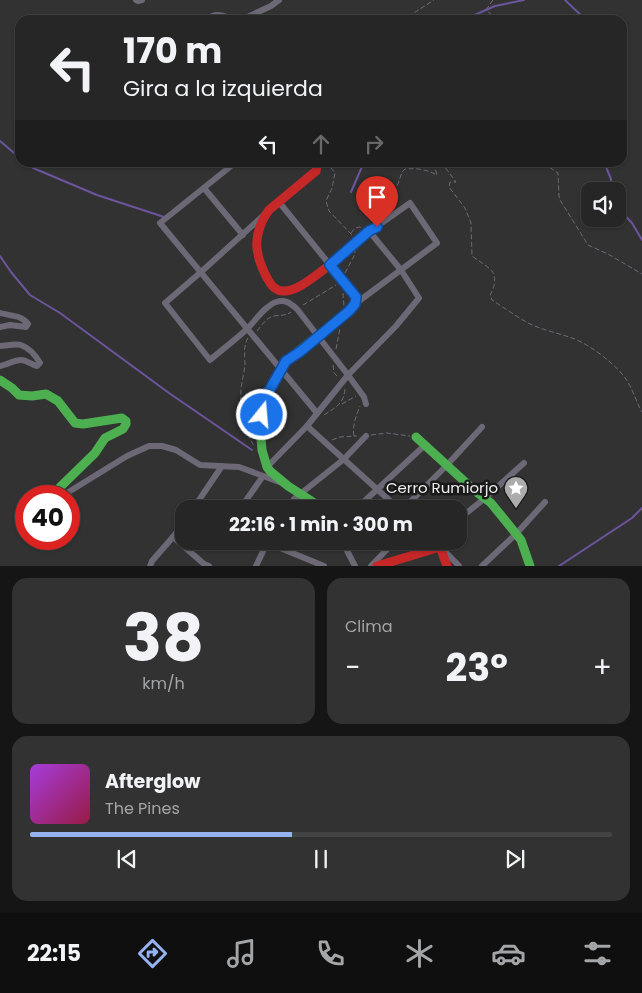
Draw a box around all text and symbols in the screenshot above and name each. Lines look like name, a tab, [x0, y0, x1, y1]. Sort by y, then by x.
text: 170 m	[123, 26, 222, 75]
icon: left	[40, 35, 105, 100]
text: Gira a la izquierda	[123, 73, 323, 104]
icon: left	[254, 130, 282, 158]
icon: ahead	[307, 130, 335, 158]
icon: right	[360, 130, 388, 158]
pin	[356, 176, 398, 227]
map controls	[581, 182, 626, 227]
button: sound	[581, 182, 626, 227]
icon: arrive	[363, 183, 391, 211]
position arrow	[235, 388, 287, 440]
place icon: Cerro Rumiorjo	[503, 475, 529, 509]
place label: Cerro Rumiorjo	[386, 477, 498, 498]
speed limit sign: 40	[15, 485, 80, 550]
text: 22:16 · 1 min · 300 m	[229, 511, 413, 538]
text: 38	[123, 593, 204, 684]
text: Clima	[345, 615, 393, 638]
text: 23°	[446, 641, 508, 694]
text: −	[345, 648, 360, 687]
text: +	[593, 648, 612, 687]
text: km/h	[142, 672, 185, 695]
text: Afterglow	[105, 768, 200, 795]
text: The Pines	[105, 797, 180, 820]
icon: previous	[113, 845, 141, 873]
icon: pause	[307, 845, 335, 873]
icon: next	[501, 845, 529, 873]
icon: directions	[135, 936, 170, 971]
icon: music	[224, 936, 259, 971]
icon: phone	[313, 936, 348, 971]
icon: climate	[402, 936, 437, 971]
icon: car	[491, 936, 526, 971]
icon: filters	[580, 936, 615, 971]
text: 22:15	[27, 938, 81, 969]

